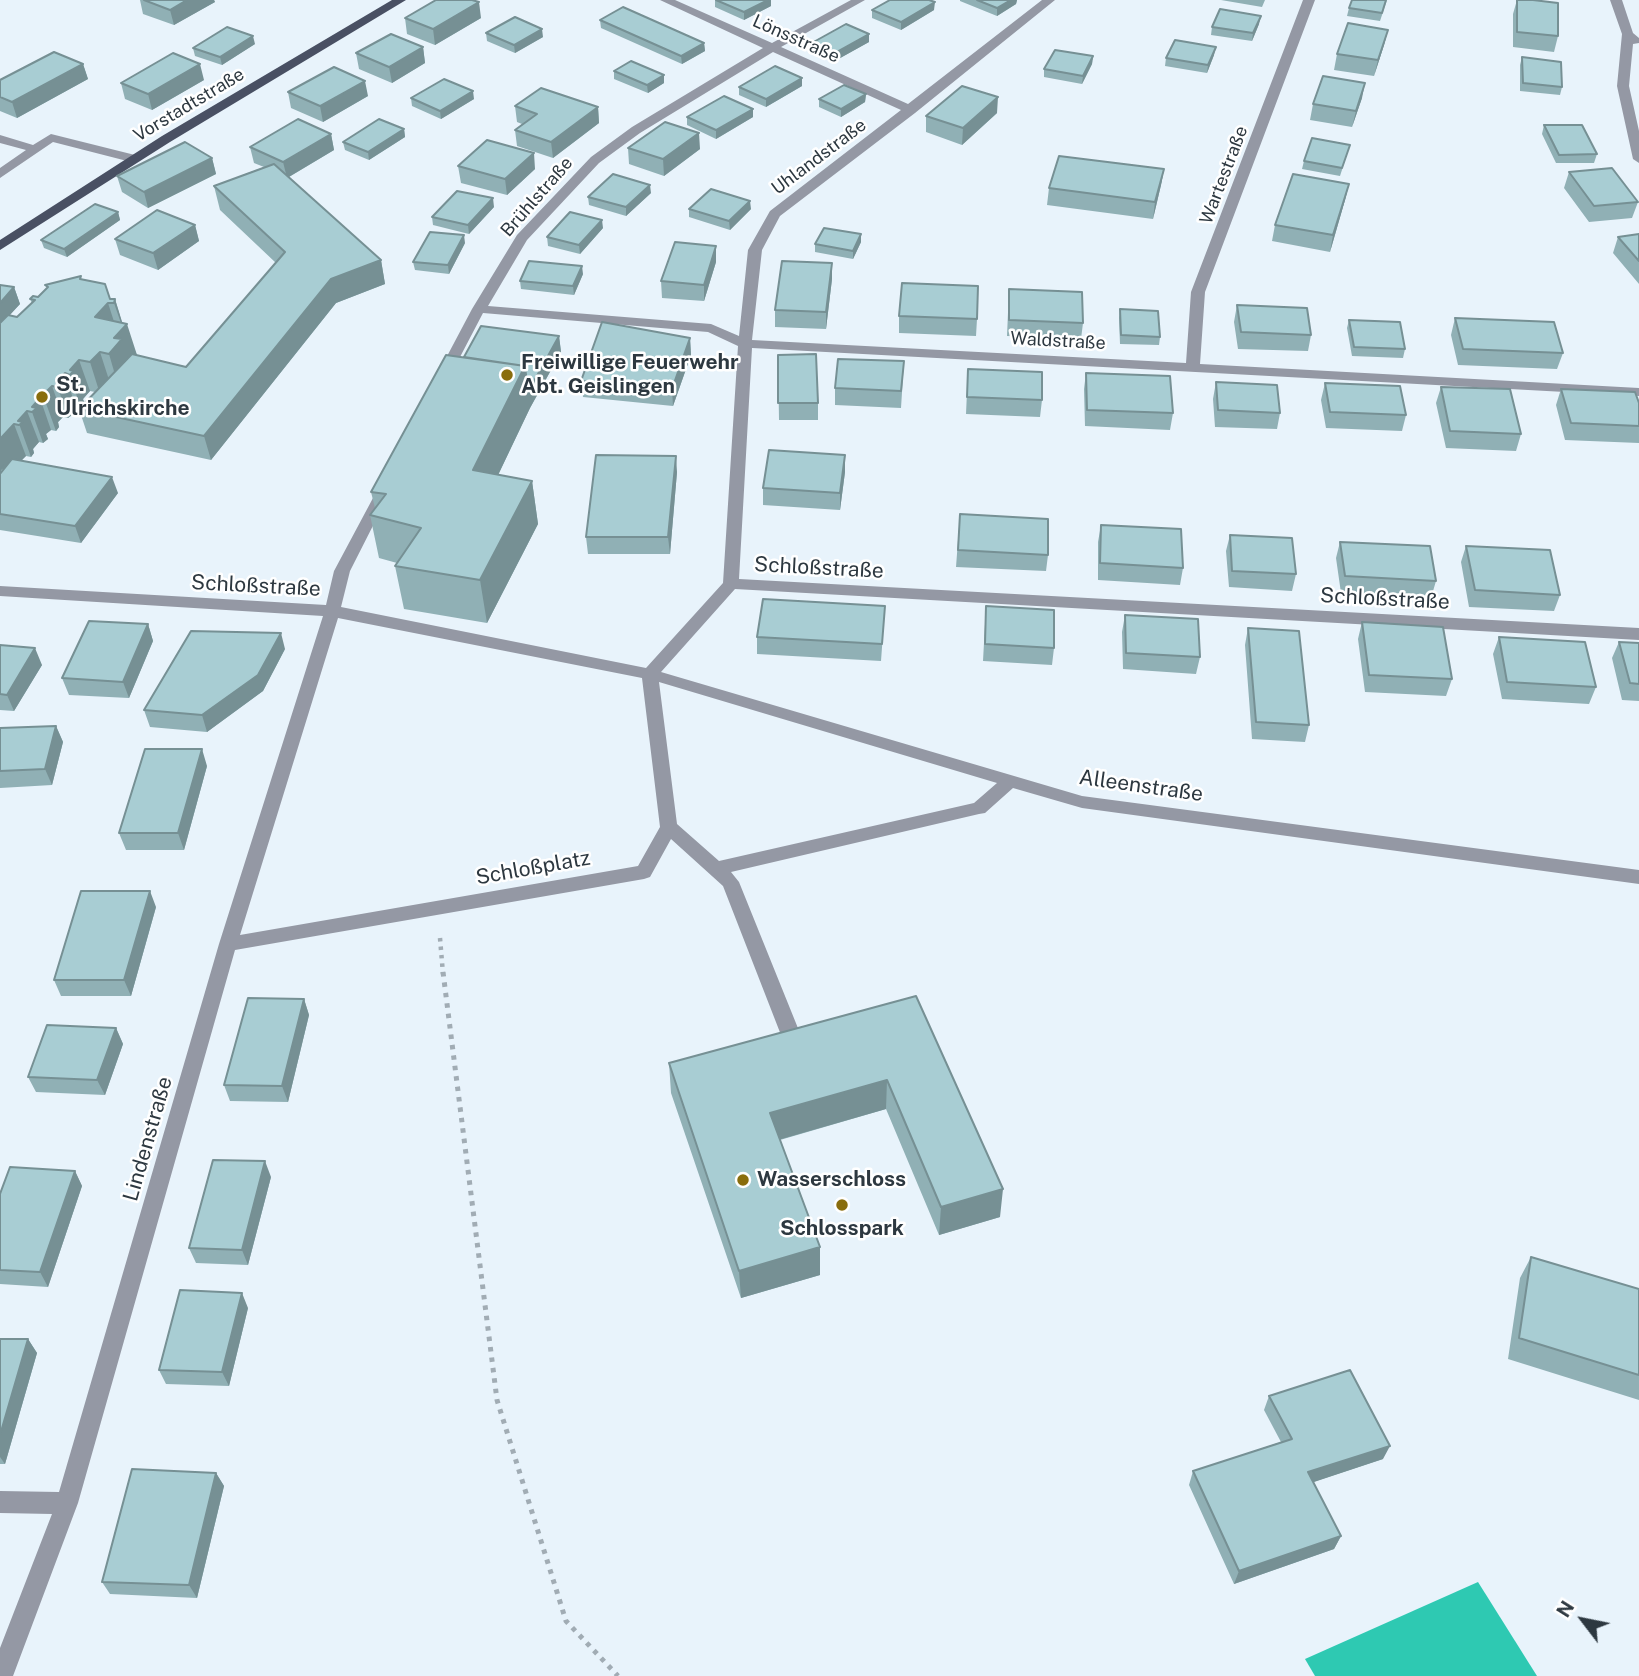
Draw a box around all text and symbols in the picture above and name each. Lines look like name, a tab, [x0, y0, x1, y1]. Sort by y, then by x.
street label: Lönsstraße	[749, 10, 843, 68]
street label: Vorstadtstraße	[130, 63, 248, 147]
street label: Uhlandstraße	[767, 114, 871, 200]
street label: Wartestraße	[1195, 123, 1253, 227]
street label: Brühlstraße	[497, 153, 577, 241]
street label: Waldstraße	[1010, 328, 1106, 354]
place label: Freiwillige Feuerwehr Abt. Geislingen	[521, 350, 739, 400]
marker: Freiwillige Feuerwehr Abt. Geislingen	[499, 367, 515, 383]
place label: St. Ulrichskirche	[56, 372, 190, 422]
marker: St. Ulrichskirche	[34, 389, 50, 405]
street label: Schloßstraße	[754, 552, 884, 584]
street label: Schloßstraße	[191, 570, 321, 602]
street label: Schloßstraße	[1320, 583, 1450, 615]
street label: Alleenstraße	[1077, 765, 1205, 807]
street label: Schloßplatz	[474, 846, 592, 890]
street label: Lindenstraße	[118, 1074, 178, 1204]
place label: Wasserschloss	[757, 1167, 906, 1193]
marker: Wasserschloss	[735, 1172, 751, 1188]
marker: Schlosspark	[834, 1197, 850, 1213]
place label: Schlosspark	[780, 1216, 904, 1242]
north arrow	[1548, 1585, 1618, 1655]
text: N	[1552, 1597, 1578, 1621]

